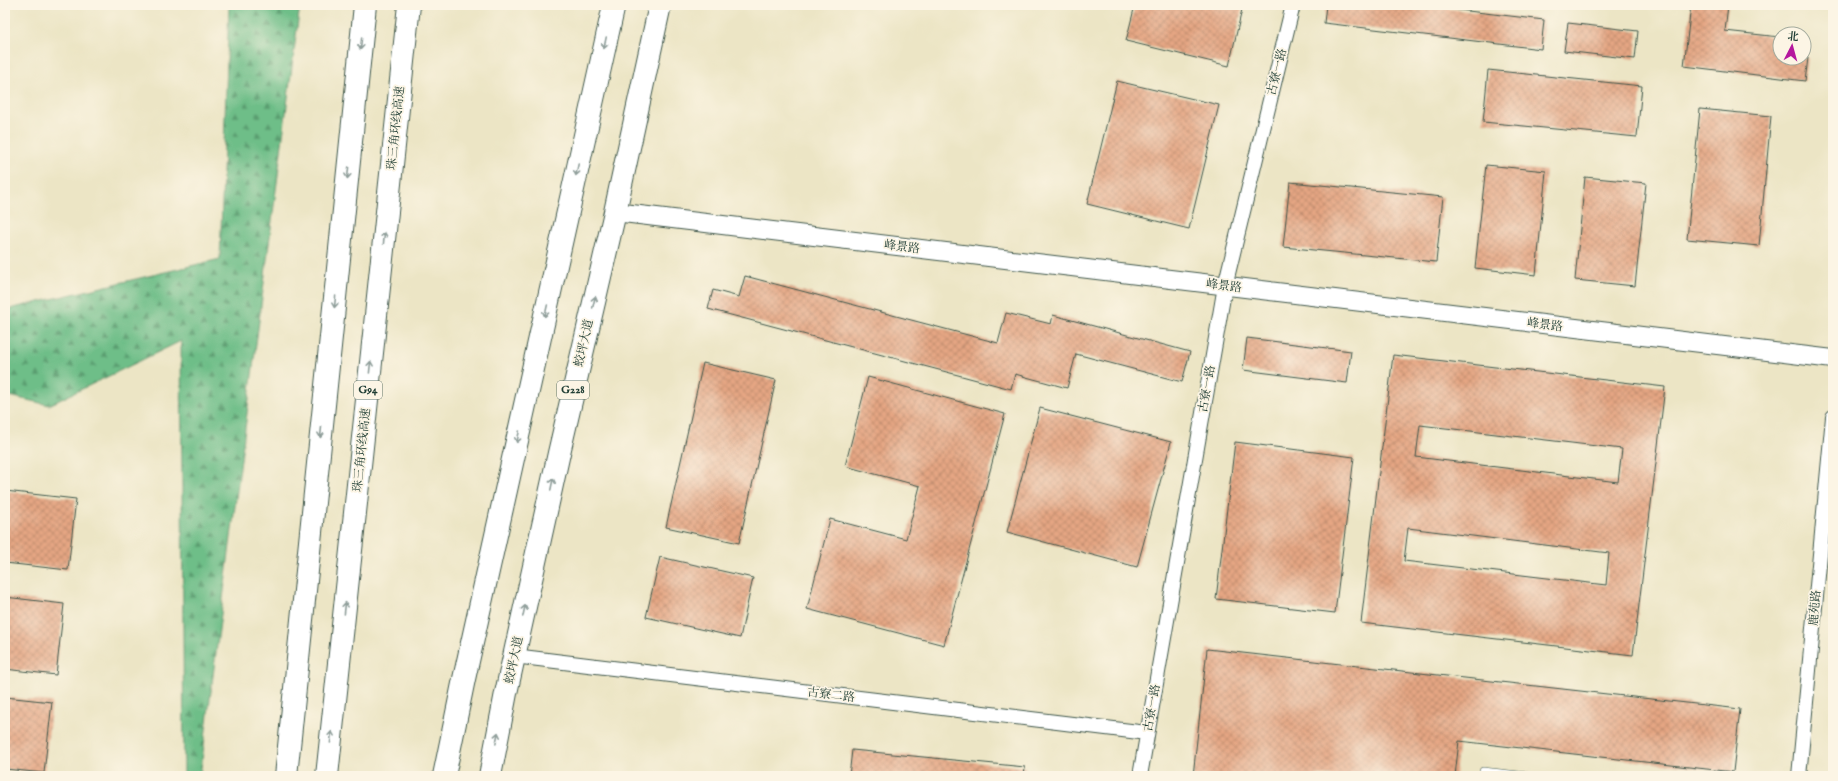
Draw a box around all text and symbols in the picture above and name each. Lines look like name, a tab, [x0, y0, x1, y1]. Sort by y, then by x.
north arrow	[1772, 26, 1812, 66]
text: 北	[1787, 30, 1799, 45]
one-way arrow	[601, 36, 609, 49]
one-way arrow	[358, 37, 365, 50]
street label: 古寮一路	[1264, 47, 1290, 97]
street label: 珠三角环线高速	[384, 85, 408, 171]
one-way arrow	[573, 163, 581, 176]
one-way arrow	[344, 166, 352, 179]
one-way arrow	[381, 232, 388, 245]
street label: 峰景路	[883, 237, 921, 257]
street label: 峰景路	[1205, 276, 1243, 296]
one-way arrow	[331, 295, 338, 308]
one-way arrow	[590, 296, 598, 309]
one-way arrow	[542, 304, 550, 317]
street label: 峰景路	[1526, 315, 1564, 335]
street label: 蛟坪大道	[571, 318, 597, 368]
one-way arrow	[367, 361, 374, 374]
street label: 古寮一路	[1195, 364, 1219, 414]
road number: G94	[354, 381, 382, 399]
road number: G228	[557, 381, 589, 399]
street label: 珠三角环线高速	[350, 407, 374, 493]
one-way arrow	[317, 425, 325, 438]
one-way arrow	[513, 431, 521, 444]
one-way arrow	[549, 477, 557, 490]
street label: 鹿苑路	[1806, 589, 1824, 627]
one-way arrow	[341, 602, 349, 615]
one-way arrow	[521, 604, 529, 617]
street label: 蛟坪大道	[502, 635, 526, 685]
street label: 古寮一路	[1140, 683, 1164, 733]
street label: 古寮二路	[806, 685, 856, 705]
one-way arrow	[327, 731, 335, 744]
one-way arrow	[494, 732, 502, 745]

